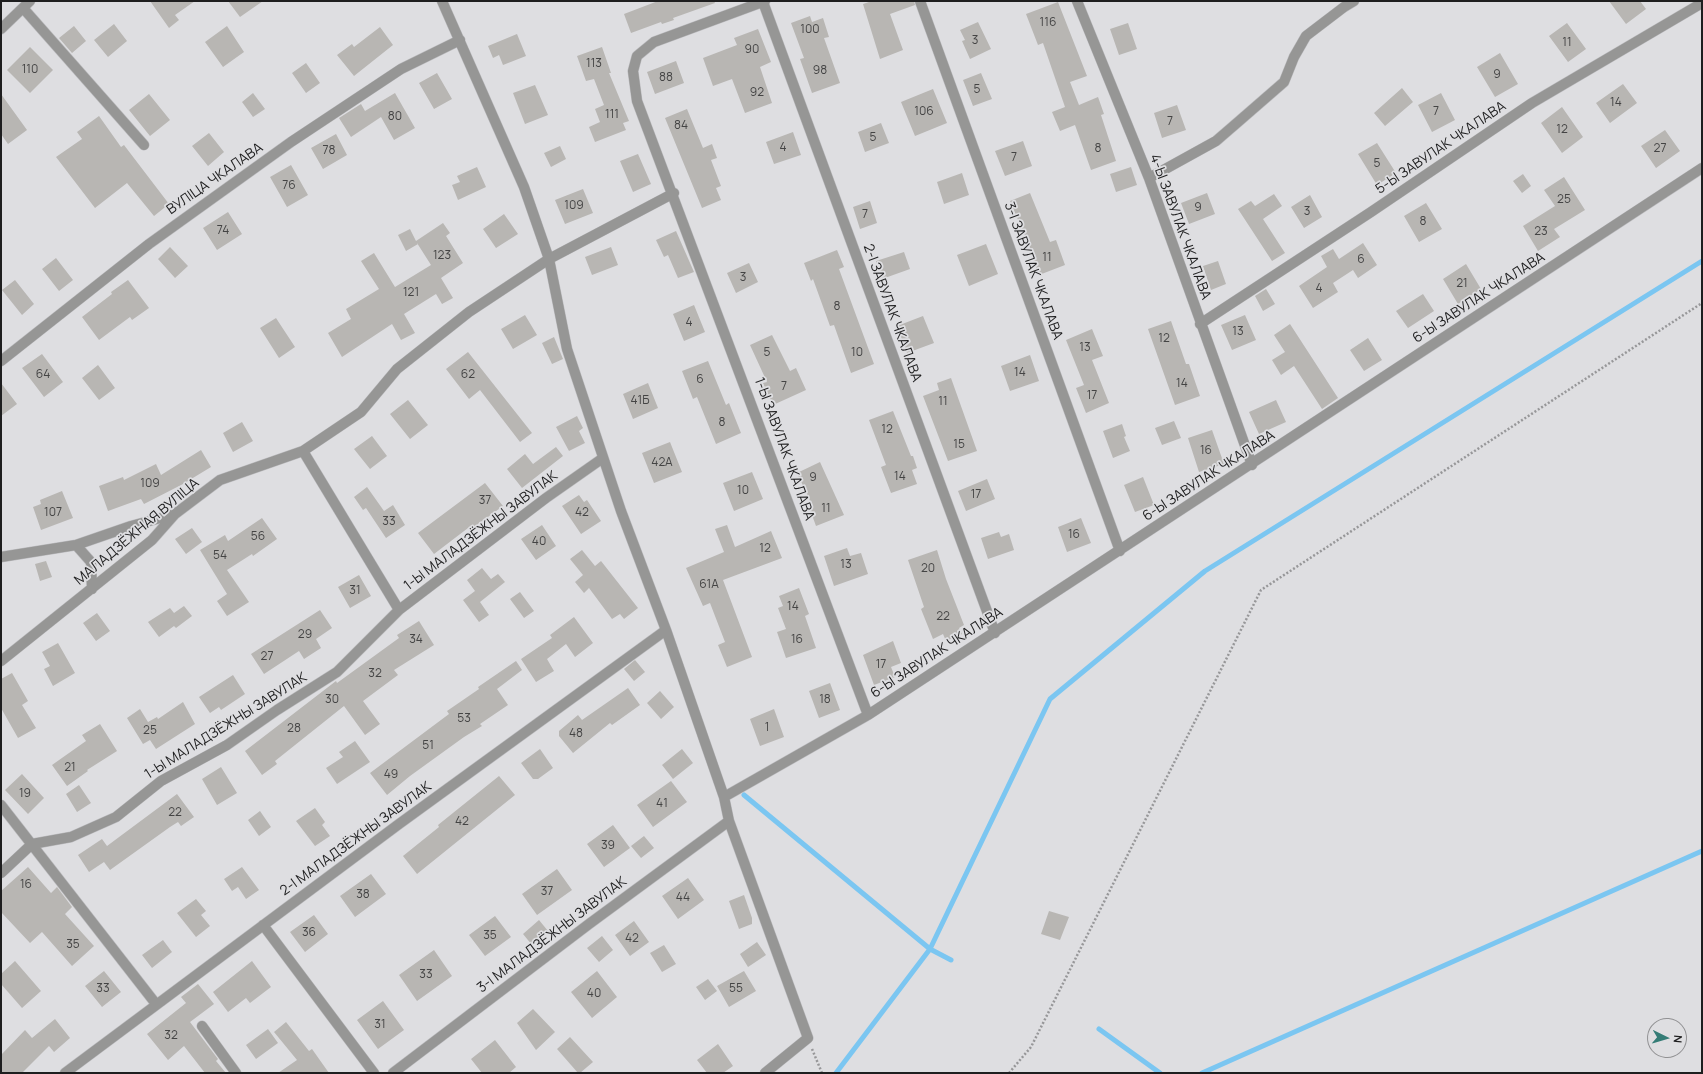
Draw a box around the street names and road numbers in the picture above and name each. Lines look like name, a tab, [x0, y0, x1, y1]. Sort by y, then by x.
street label: 5-Ы ЗАВУЛАК ЧКАЛАВА	[1373, 98, 1509, 198]
street label: ВУЛІЦА ЧКАЛАВА	[164, 140, 266, 218]
street label: 4-Ы ЗАВУЛАК ЧКАЛАВА	[1146, 152, 1214, 302]
street label: 3-І ЗАВУЛАК ЧКАЛАВА	[1000, 200, 1066, 342]
street label: 2-І ЗАВУЛАК ЧКАЛАВА	[859, 242, 925, 384]
street label: 6-Ы ЗАВУЛАК ЧКАЛАВА	[1410, 249, 1548, 347]
street label: 1-Ы ЗАВУЛАК ЧКАЛАВА	[750, 375, 818, 523]
street label: 6-Ы ЗАВУЛАК ЧКАЛАВА	[1140, 427, 1278, 525]
street label: 1-Ы МАЛАДЗЁЖНЫ ЗАВУЛАК	[401, 468, 561, 594]
street label: МАЛАДЗЁЖНАЯ ВУЛІЦА	[71, 475, 203, 589]
street label: 6-Ы ЗАВУЛАК ЧКАЛАВА	[868, 604, 1006, 702]
street label: 1-Ы МАЛАДЗЁЖНЫ ЗАВУЛАК	[142, 669, 310, 783]
street label: 2-І МАЛАДЗЁЖНЫ ЗАВУЛАК	[277, 778, 435, 900]
street label: 3-І МАЛАДЗЁЖНЫ ЗАВУЛАК	[474, 873, 630, 997]

